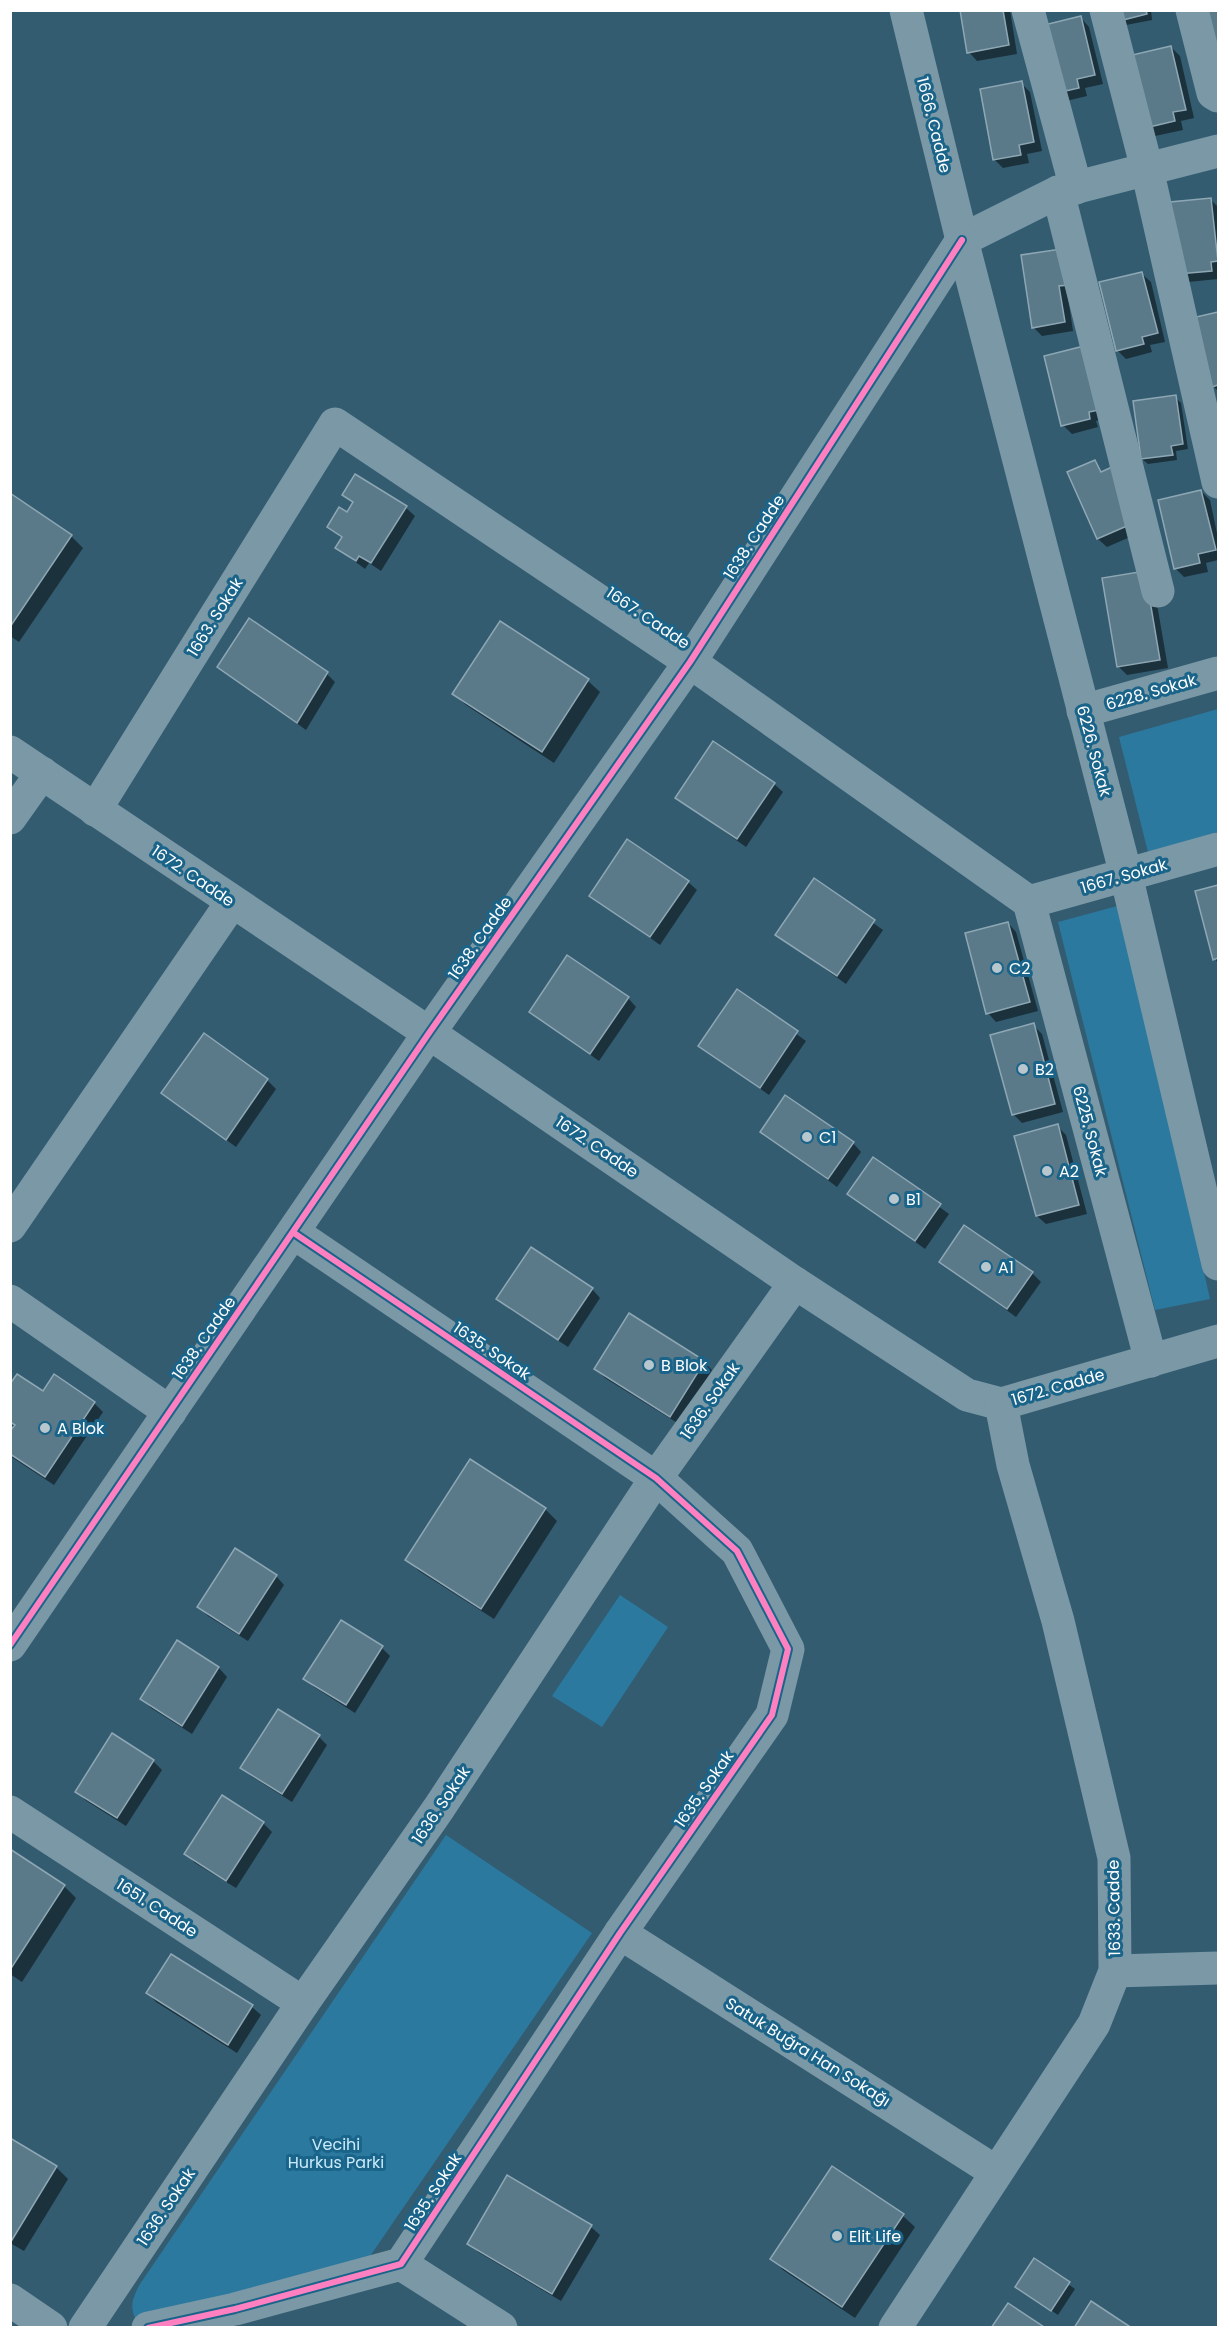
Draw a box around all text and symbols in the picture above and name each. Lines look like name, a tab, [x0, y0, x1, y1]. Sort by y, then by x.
street label: 1666. Cadde	[911, 75, 957, 175]
street label: 1638. Cadde	[718, 490, 790, 584]
street label: 1663. Sokak	[182, 572, 249, 661]
street label: 1667. Cadde	[602, 581, 695, 655]
street label: 6228. Sokak	[1103, 668, 1200, 716]
street label: 6226. Sokak	[1071, 703, 1117, 800]
street label: 1672. Cadde	[147, 840, 239, 912]
street label: 1667. Sokak	[1078, 853, 1171, 899]
street label: 1638. Cadde	[443, 892, 517, 984]
place label: C2	[1009, 957, 1031, 980]
marker: C2	[990, 961, 1004, 975]
place label: B2	[1035, 1058, 1054, 1081]
marker: B2	[1016, 1062, 1030, 1076]
street label: 6225. Sokak	[1067, 1083, 1113, 1180]
street label: 1672. Cadde	[551, 1111, 643, 1183]
place label: C1	[819, 1126, 836, 1149]
marker: C1	[800, 1130, 814, 1144]
place label: A2	[1059, 1160, 1079, 1183]
marker: A2	[1040, 1164, 1054, 1178]
place label: B1	[906, 1188, 921, 1211]
marker: B1	[887, 1192, 901, 1206]
place label: A1	[998, 1256, 1014, 1279]
marker: A1	[979, 1260, 993, 1274]
street label: 1638. Cadde	[167, 1292, 241, 1384]
street label: 1635. Sokak	[449, 1316, 536, 1386]
place label: B Blok	[661, 1354, 708, 1377]
street label: 1636. Sokak	[675, 1357, 745, 1444]
marker: B Blok	[642, 1358, 656, 1372]
street label: 1672. Cadde	[1009, 1363, 1107, 1411]
place label: A Blok	[57, 1417, 105, 1440]
marker: A Blok	[38, 1421, 52, 1435]
street label: 1635. Sokak	[669, 1745, 739, 1832]
street label: 1636. Sokak	[406, 1761, 476, 1849]
street label: 1633. Cadde	[1102, 1859, 1126, 1956]
street label: 1651. Cadde	[112, 1873, 202, 1943]
street label: Satuk Buğra Han Sokağı	[721, 1992, 895, 2112]
park label: Vecihi Hurkus Parki	[288, 2133, 384, 2174]
street label: 1635. Sokak	[399, 2148, 467, 2236]
street label: 1636. Sokak	[131, 2163, 201, 2251]
place label: Elit Life	[849, 2225, 901, 2248]
marker: Elit Life	[830, 2229, 844, 2243]

